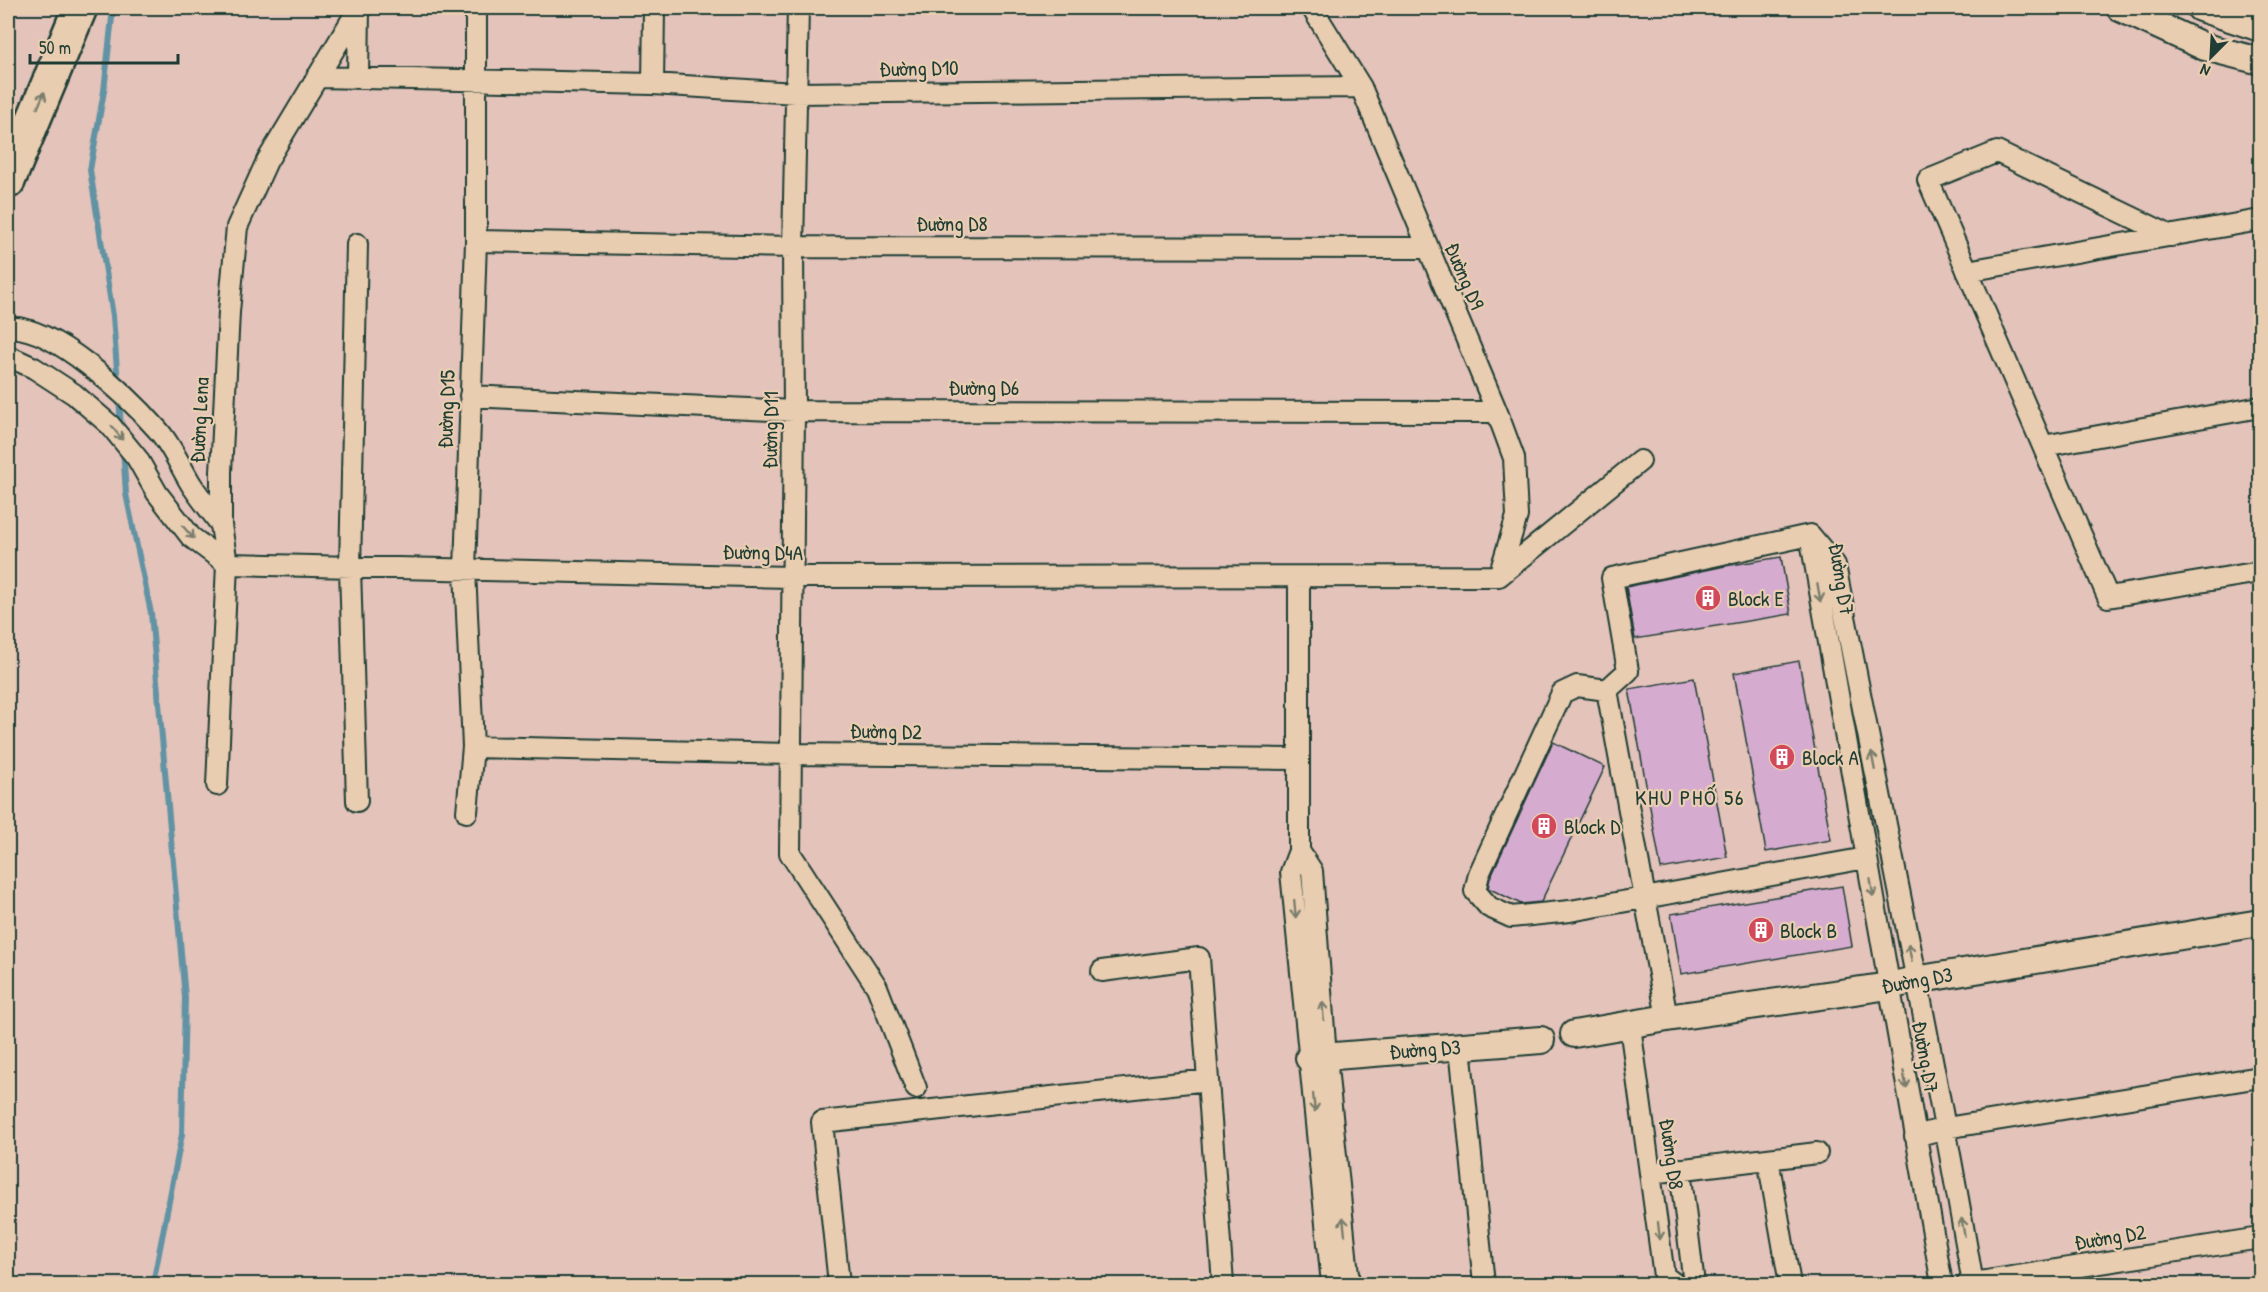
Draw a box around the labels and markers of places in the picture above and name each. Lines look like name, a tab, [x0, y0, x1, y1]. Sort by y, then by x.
building icon: Block E	[1693, 583, 1723, 613]
place label: Block E	[1728, 584, 1784, 613]
building icon: Block A	[1767, 742, 1797, 772]
place label: Block A	[1802, 743, 1859, 772]
building icon: Block D	[1529, 811, 1559, 841]
place label: Block D	[1564, 812, 1620, 841]
building icon: Block B	[1746, 915, 1776, 945]
place label: Block B	[1780, 916, 1837, 945]

